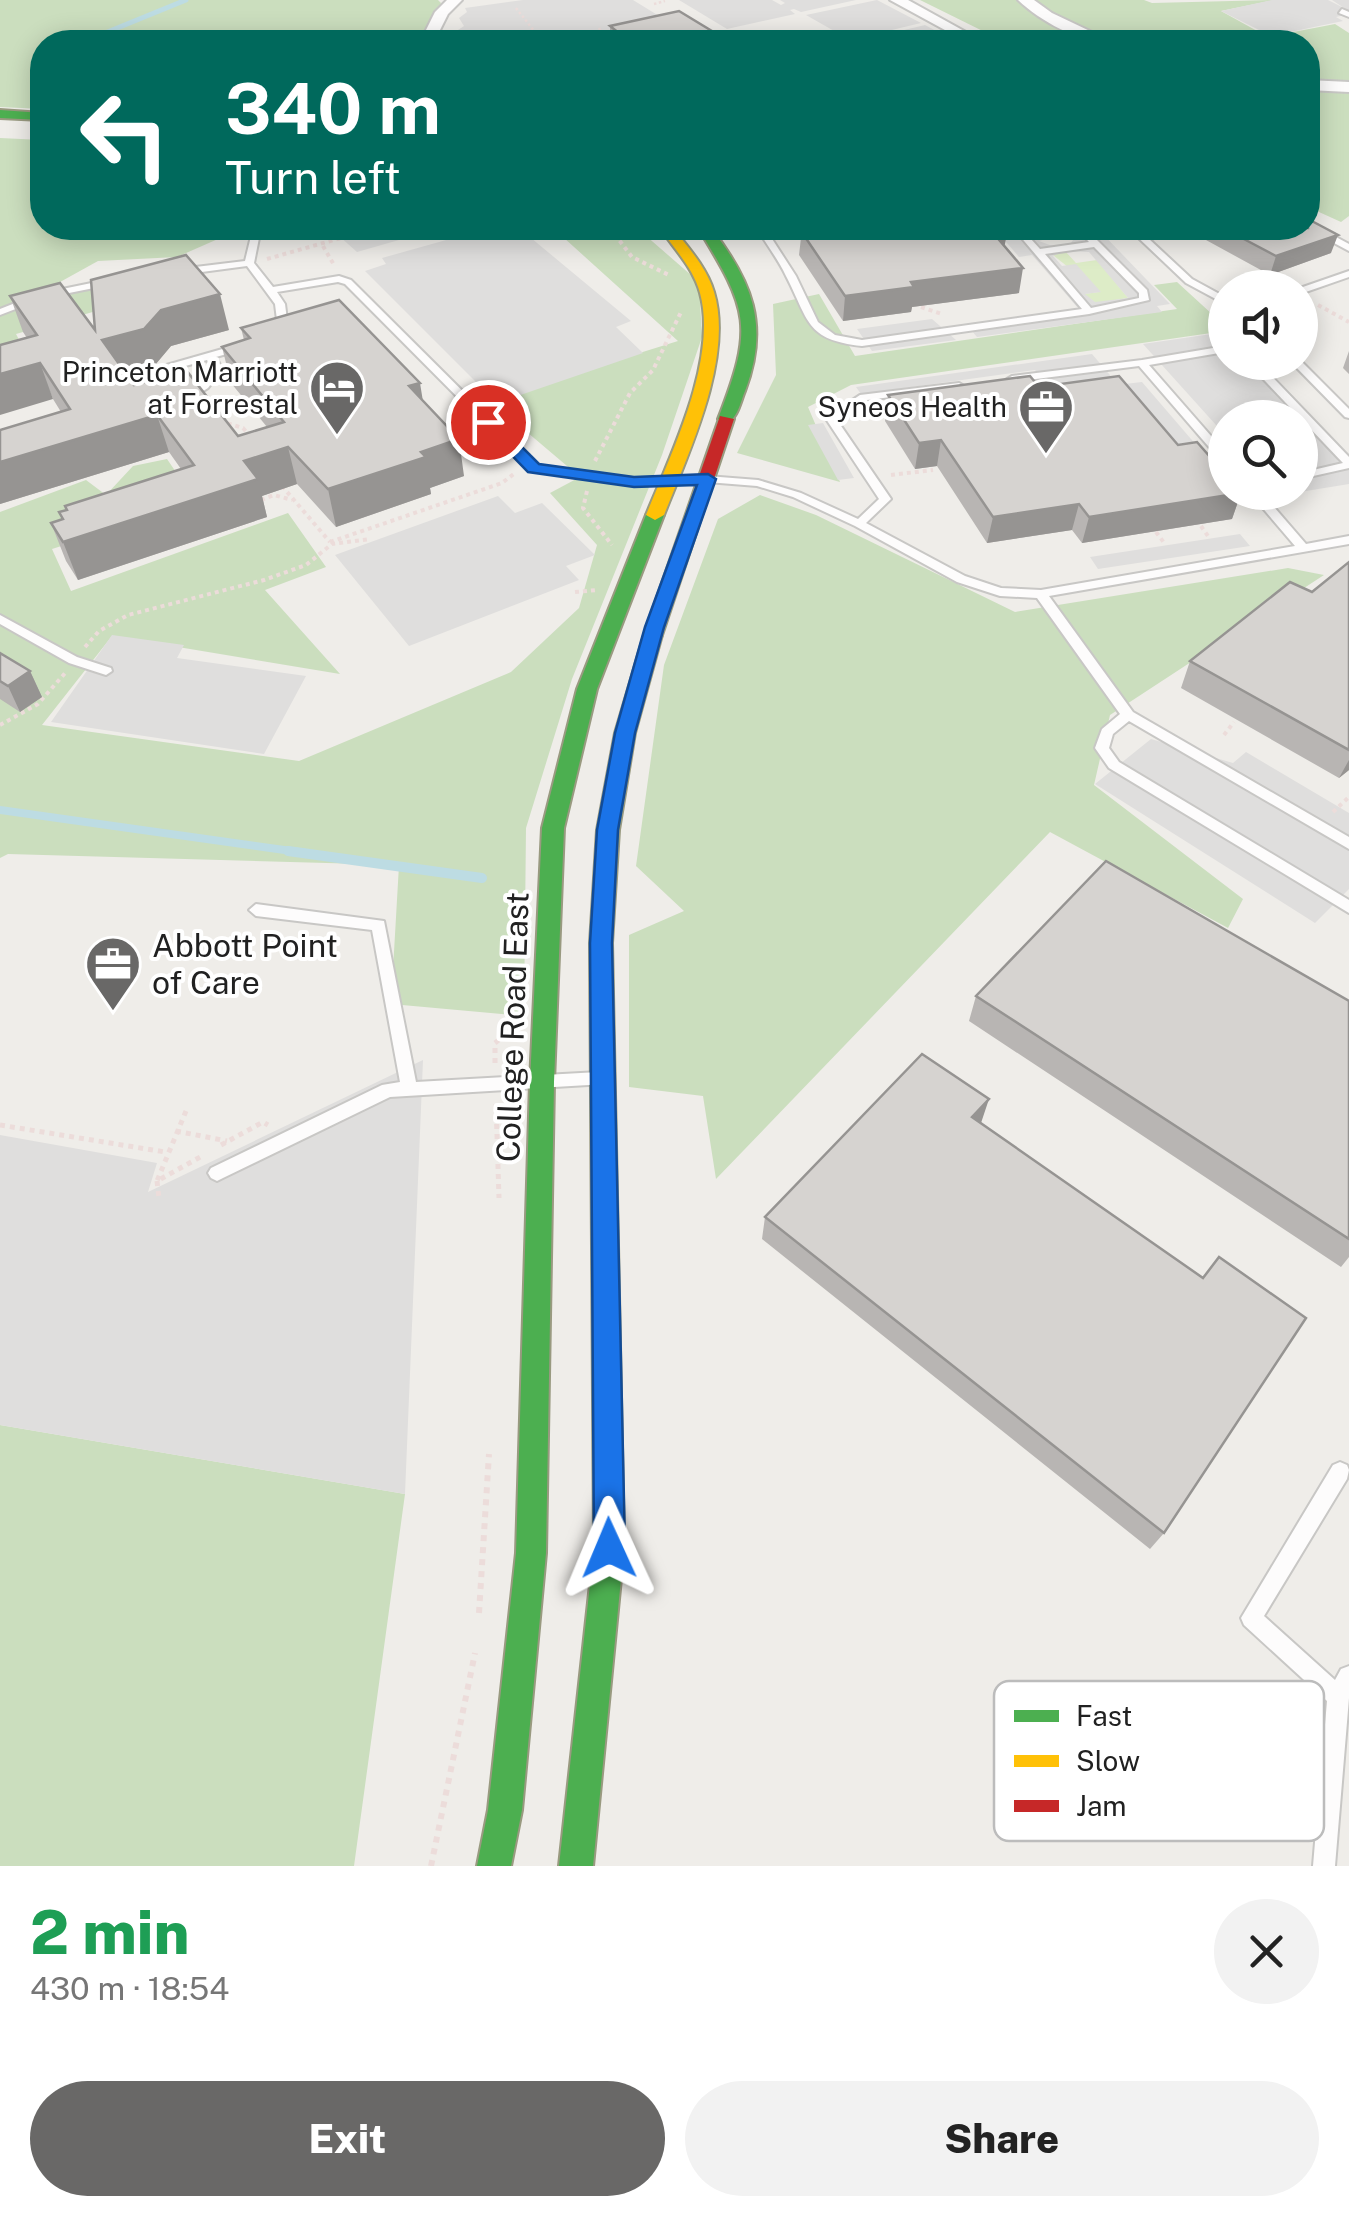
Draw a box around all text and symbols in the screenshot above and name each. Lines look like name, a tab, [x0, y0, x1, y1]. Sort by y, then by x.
text: 340 m	[225, 67, 441, 150]
icon: left	[60, 70, 190, 200]
text: Turn left	[225, 151, 401, 204]
map controls	[1208, 270, 1318, 510]
button: sound	[1208, 270, 1318, 380]
place label: Princeton Marriott at Forrestal	[62, 355, 298, 420]
hotel icon: Princeton Marriott at Forrestal	[307, 358, 367, 437]
office icon: Syneos Health	[1016, 377, 1076, 456]
pin	[446, 380, 531, 465]
place label: Syneos Health	[818, 390, 1007, 423]
icon: arrive	[461, 395, 516, 450]
button: search	[1208, 400, 1318, 510]
street label: College Road East	[489, 891, 536, 1163]
place label: Abbott Point of Care	[152, 927, 338, 1001]
office icon: Abbott Point of Care	[83, 934, 143, 1013]
position arrow	[557, 1496, 661, 1600]
legend	[994, 1681, 1324, 1841]
text: Fast	[1076, 1699, 1132, 1732]
text: Slow	[1076, 1744, 1140, 1777]
text: Jam	[1076, 1789, 1127, 1822]
text: 2 min	[30, 1897, 189, 1968]
button: close	[1214, 1899, 1319, 2004]
text: 430 m · 18:54	[30, 1970, 229, 2007]
button: Exit	[30, 2081, 665, 2196]
button: Share	[685, 2081, 1319, 2196]

